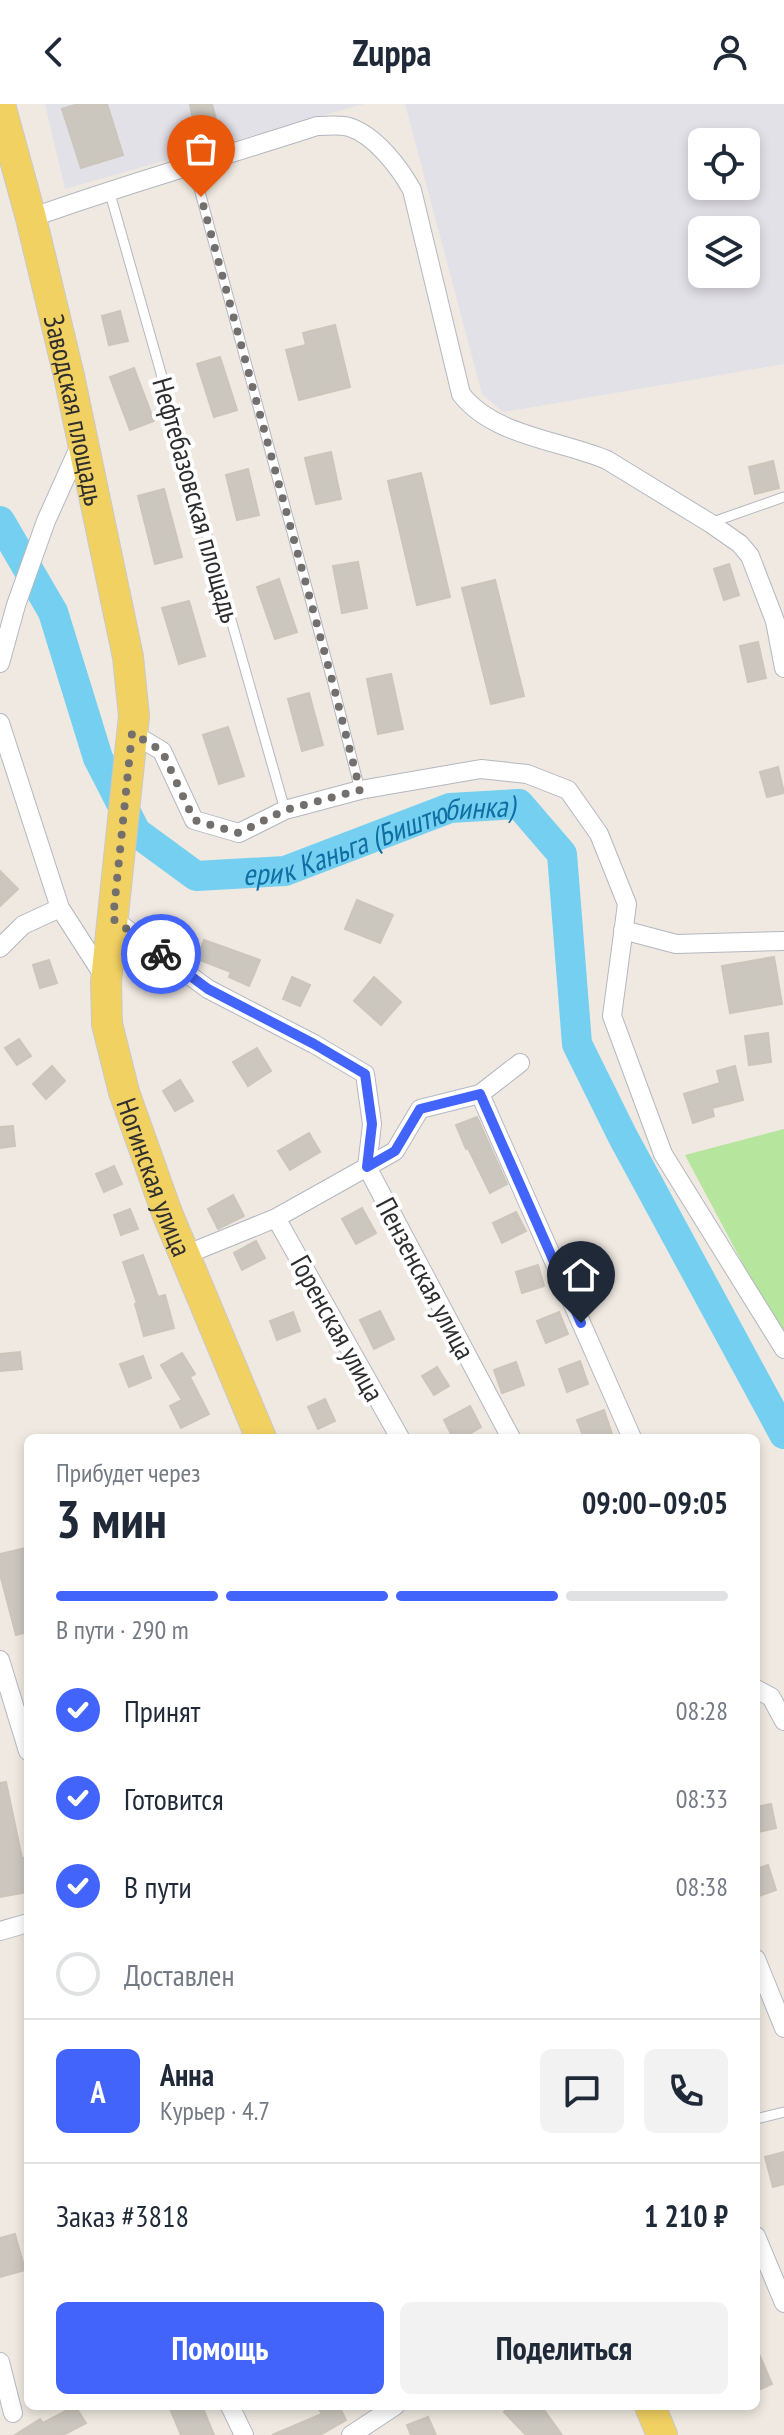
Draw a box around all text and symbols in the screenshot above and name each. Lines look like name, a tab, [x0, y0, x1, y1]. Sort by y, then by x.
text: Zuppa	[353, 29, 431, 76]
icon: back	[32, 30, 76, 74]
icon: person	[708, 30, 752, 74]
pin	[167, 115, 235, 197]
icon: bag	[179, 127, 223, 171]
map controls	[688, 128, 760, 288]
button: locate	[688, 128, 760, 200]
button: layers	[688, 216, 760, 288]
street label: Заводская площадь	[36, 310, 114, 509]
street label: Нефтебазовская площадь	[144, 373, 250, 627]
water label: ерик Каньга (Биштюбинка)	[242, 785, 518, 893]
courier	[121, 914, 201, 994]
icon: bike	[139, 932, 183, 976]
street label: Ногинская улица	[109, 1093, 201, 1262]
street label: Пензенская улица	[368, 1191, 484, 1365]
pin	[547, 1241, 615, 1323]
street label: Горенская улица	[283, 1248, 393, 1408]
icon: home	[559, 1253, 603, 1297]
text: Прибудет через	[56, 1456, 200, 1489]
text: 09:00–09:05	[582, 1483, 728, 1522]
text: 3 мин	[56, 1485, 167, 1552]
text: В пути · 290 m	[56, 1613, 189, 1646]
icon: check	[56, 1688, 100, 1732]
text: Принят	[124, 1691, 200, 1730]
text: 08:28	[676, 1694, 728, 1727]
icon: check	[56, 1776, 100, 1820]
text: Готовится	[124, 1779, 224, 1818]
text: 08:33	[676, 1782, 728, 1815]
icon: check	[56, 1864, 100, 1908]
text: В пути	[124, 1867, 192, 1906]
text: 08:38	[676, 1870, 728, 1903]
text: Доставлен	[124, 1955, 234, 1994]
button: chat	[540, 2049, 624, 2133]
button: phone	[644, 2049, 728, 2133]
text: Анна	[160, 2055, 214, 2094]
text: А	[90, 2072, 106, 2111]
text: Курьер · 4.7	[160, 2094, 270, 2127]
text: Заказ #3818	[56, 2196, 189, 2235]
text: 1 210 ₽	[644, 2196, 728, 2235]
button: Помощь	[56, 2302, 384, 2394]
button: Поделиться	[400, 2302, 728, 2394]

